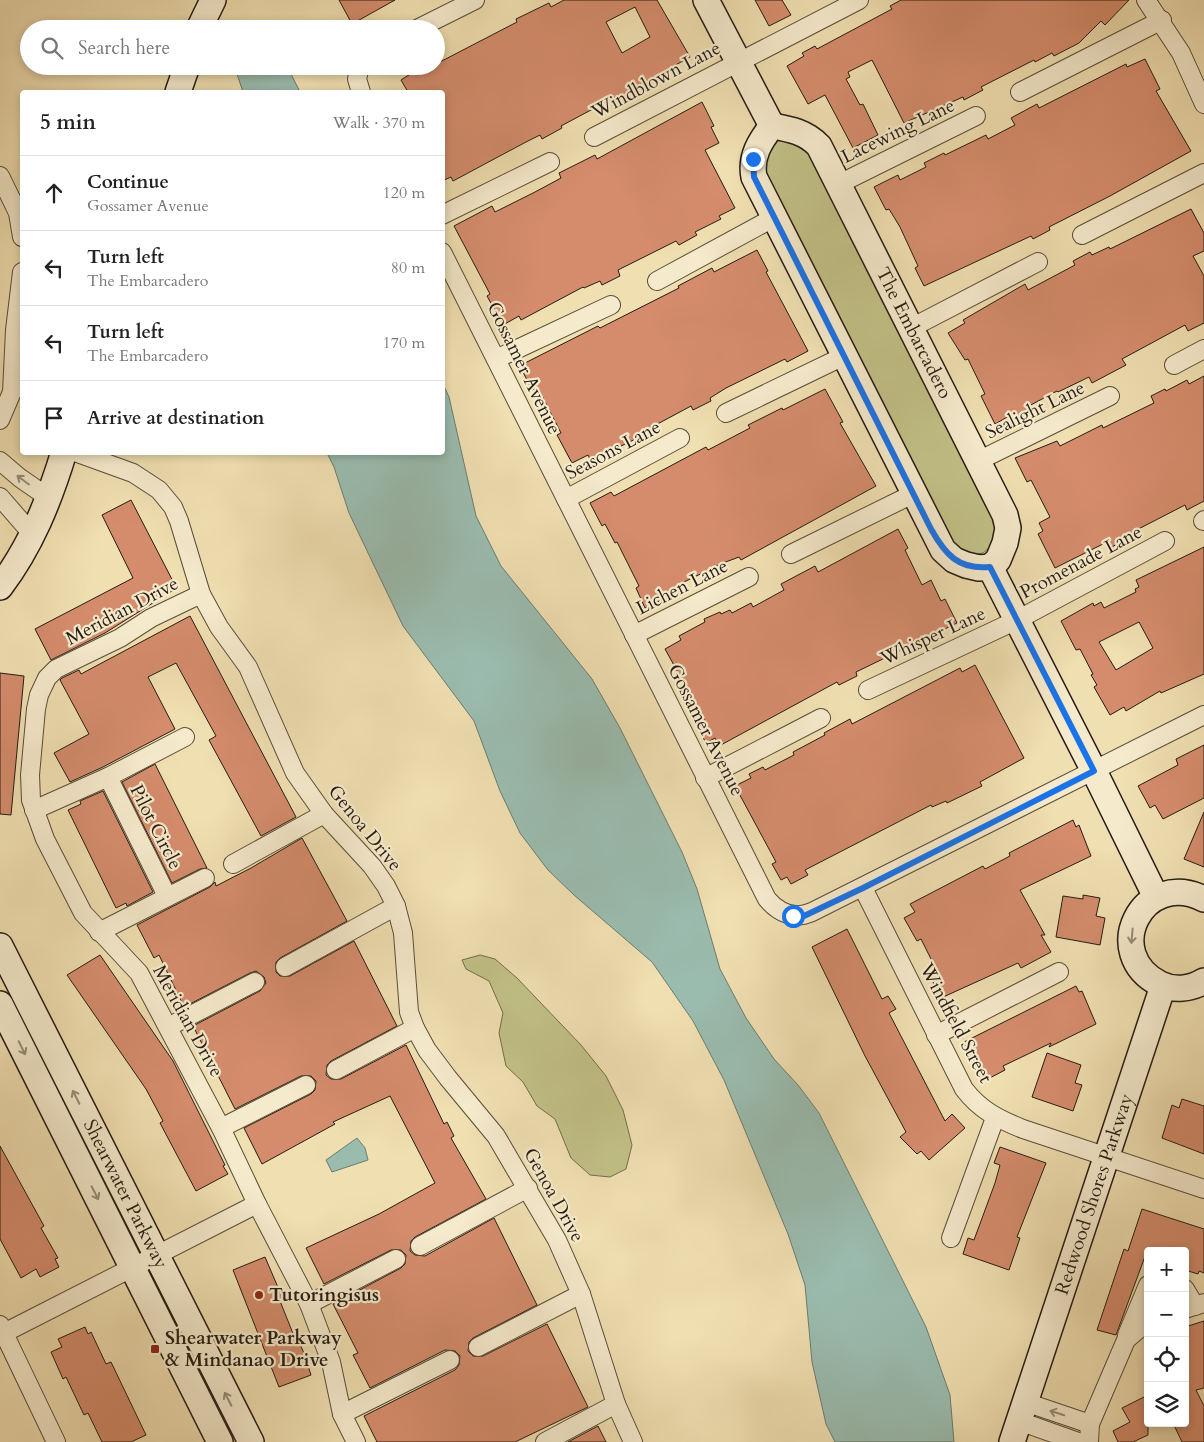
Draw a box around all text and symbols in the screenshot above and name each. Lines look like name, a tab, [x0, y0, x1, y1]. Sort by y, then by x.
search box	[20, 20, 445, 75]
icon: search	[38, 34, 66, 62]
text: Search here	[78, 35, 170, 61]
street label: Windblown Lane	[586, 35, 725, 125]
street label: Lacewing Lane	[837, 92, 959, 170]
text: 5 min	[40, 108, 96, 137]
text: Walk · 370 m	[333, 112, 425, 134]
route end	[742, 148, 765, 171]
text: Continue	[87, 169, 169, 195]
icon: ahead	[40, 179, 68, 207]
text: 120 m	[383, 182, 425, 204]
text: Gossamer Avenue	[87, 195, 209, 217]
text: Turn left	[87, 244, 164, 270]
icon: left	[40, 254, 68, 282]
text: 80 m	[391, 257, 425, 279]
street label: The Embarcadero	[870, 263, 958, 403]
text: The Embarcadero	[87, 270, 208, 292]
street label: Gossamer Avenue	[481, 297, 567, 439]
text: Turn left	[87, 319, 164, 345]
icon: left	[40, 329, 68, 357]
text: 170 m	[383, 332, 425, 354]
text: The Embarcadero	[87, 345, 208, 367]
street label: Sealight Lane	[981, 375, 1089, 445]
icon: arrive	[40, 404, 68, 432]
text: Arrive at destination	[87, 405, 264, 431]
street label: Seasons Lane	[561, 414, 665, 486]
one-way arrow	[17, 475, 30, 486]
street label: Promenade Lane	[1015, 519, 1147, 605]
street label: Lichen Lane	[632, 553, 732, 621]
street label: Meridian Drive	[61, 570, 183, 652]
street label: Whisper Lane	[875, 600, 990, 672]
street label: Gossamer Avenue	[662, 660, 750, 800]
street label: Genoa Drive	[322, 779, 408, 877]
street label: Pilot Circle	[124, 780, 188, 874]
route start	[782, 905, 805, 928]
one-way arrow	[1127, 928, 1136, 944]
street label: Windfield Street	[913, 958, 999, 1088]
street label: Meridian Drive	[146, 960, 230, 1082]
one-way arrow	[18, 1040, 27, 1055]
one-way arrow	[71, 1090, 81, 1105]
street label: Redwood Shores Parkway	[1049, 1090, 1139, 1298]
street label: Shearwater Parkway	[77, 1115, 174, 1273]
street label: Genoa Drive	[517, 1143, 591, 1247]
one-way arrow	[91, 1185, 100, 1200]
map controls	[1144, 1247, 1189, 1427]
button: +	[1144, 1247, 1189, 1292]
place label: Tutoringisus	[269, 1282, 379, 1308]
marker: Tutoringisus	[253, 1289, 265, 1301]
button: −	[1144, 1292, 1189, 1337]
place label: Shearwater Parkway & Mindanao Drive	[165, 1325, 342, 1373]
button: locate	[1144, 1337, 1189, 1382]
marker: Shearwater Parkway & Mindanao Drive	[149, 1343, 161, 1355]
button: layers	[1144, 1382, 1189, 1427]
one-way arrow	[223, 1391, 233, 1406]
one-way arrow	[1050, 1408, 1066, 1417]

